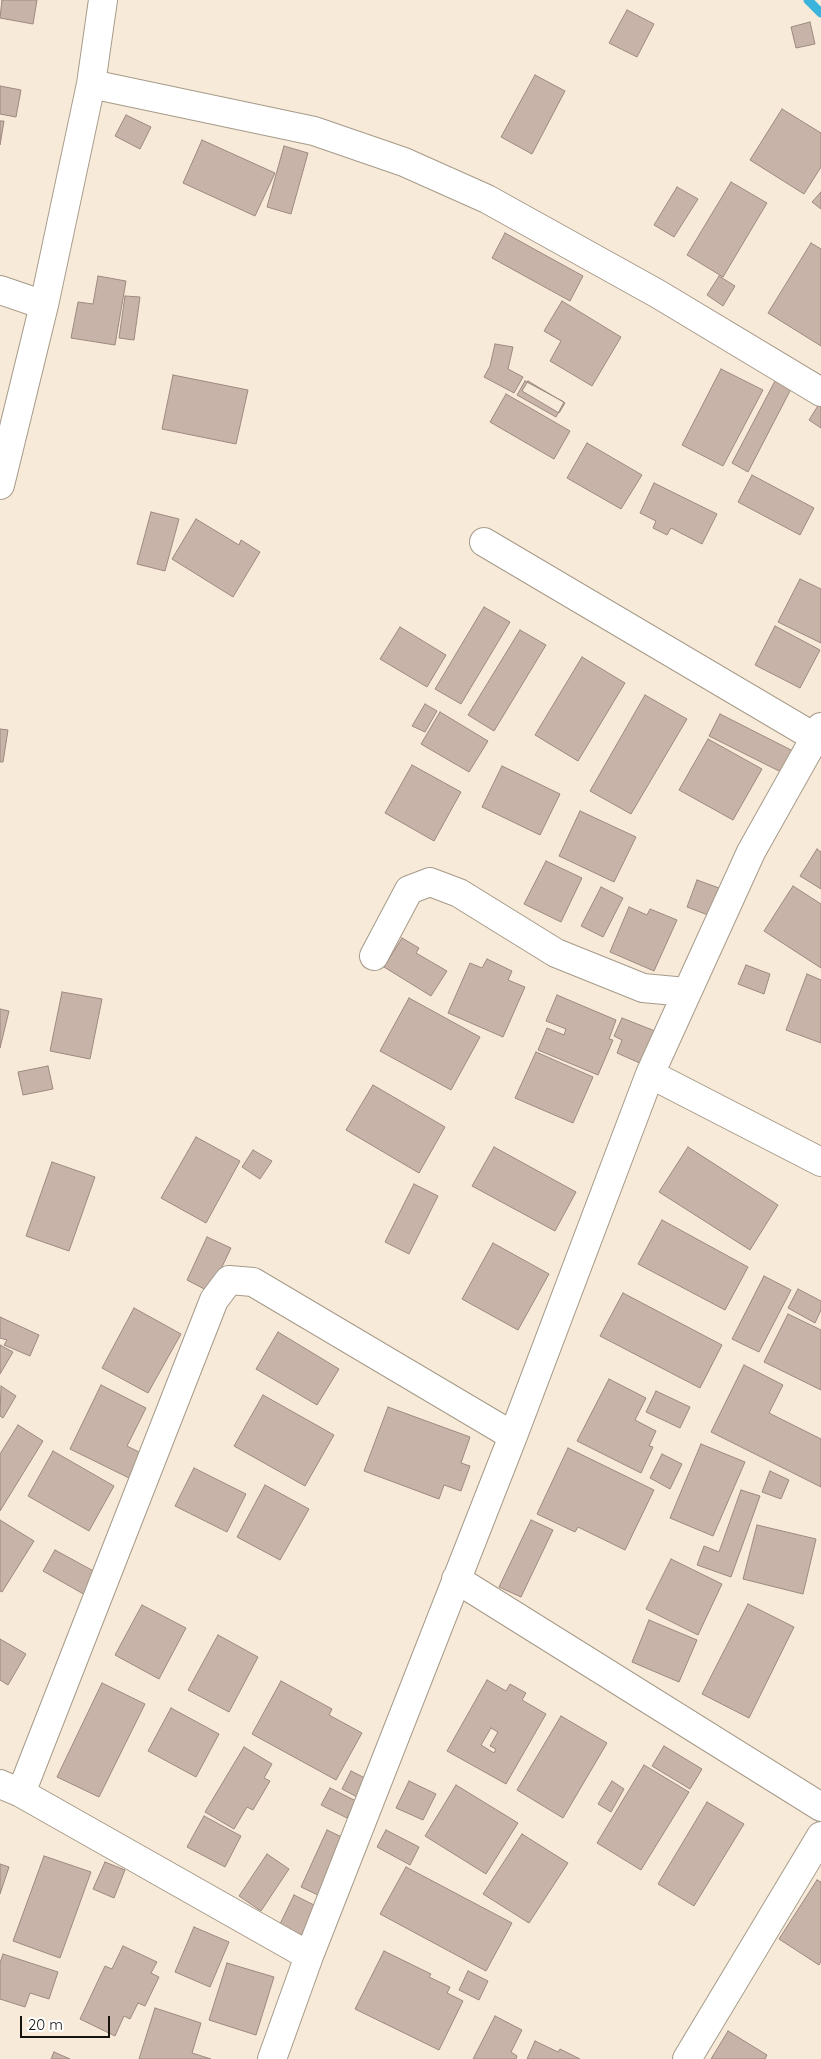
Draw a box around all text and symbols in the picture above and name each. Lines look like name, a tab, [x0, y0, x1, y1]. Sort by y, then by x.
scale bar	[22, 2006, 112, 2038]
text: 20 m	[28, 2015, 63, 2034]

